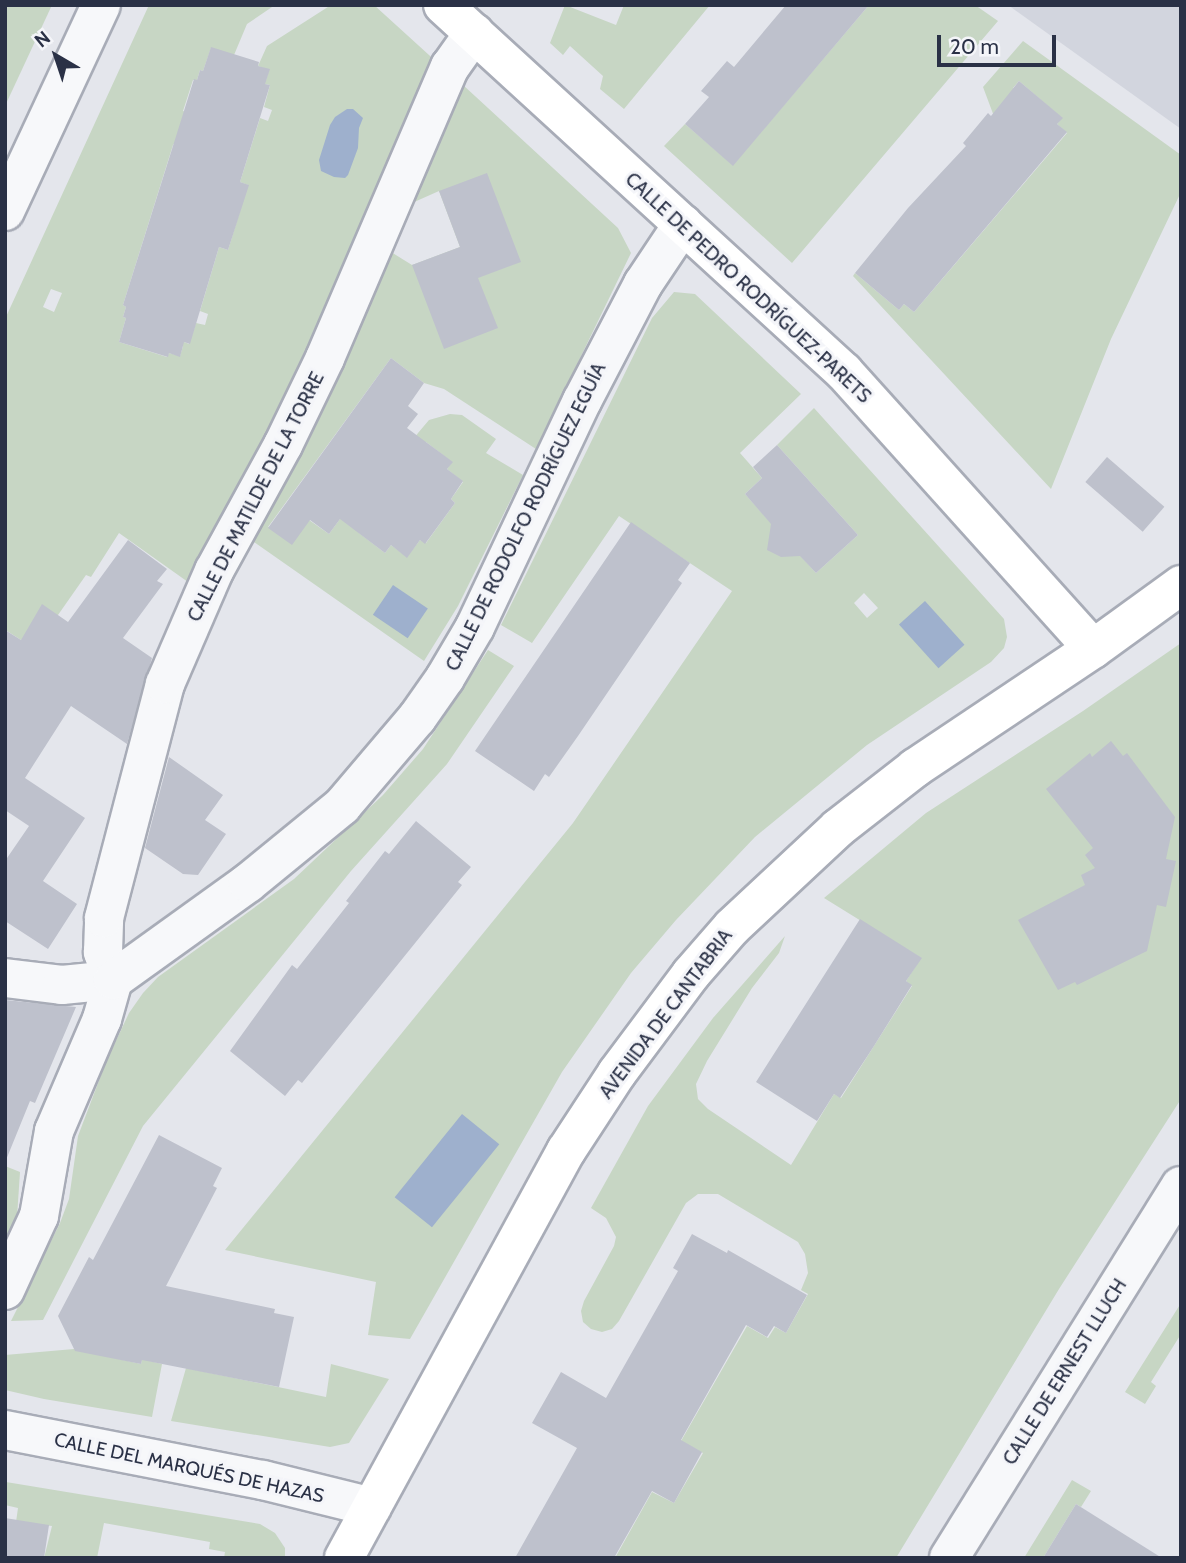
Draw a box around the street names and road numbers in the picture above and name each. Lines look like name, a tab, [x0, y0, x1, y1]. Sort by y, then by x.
street label: CALLE DE PEDRO RODRÍGUEZ-PARETS	[620, 168, 876, 408]
street label: CALLE DE RODOLFO RODRÍGUEZ EGUÍA	[441, 359, 611, 675]
street label: CALLE DE MATILDE DE LA TORRE	[183, 368, 329, 626]
street label: AVENIDA DE CANTABRIA	[595, 925, 737, 1103]
street label: CALLE DE ERNEST LLUCH	[998, 1275, 1132, 1469]
street label: CALLE DEL MARQUÉS DE HAZAS	[52, 1428, 326, 1508]

